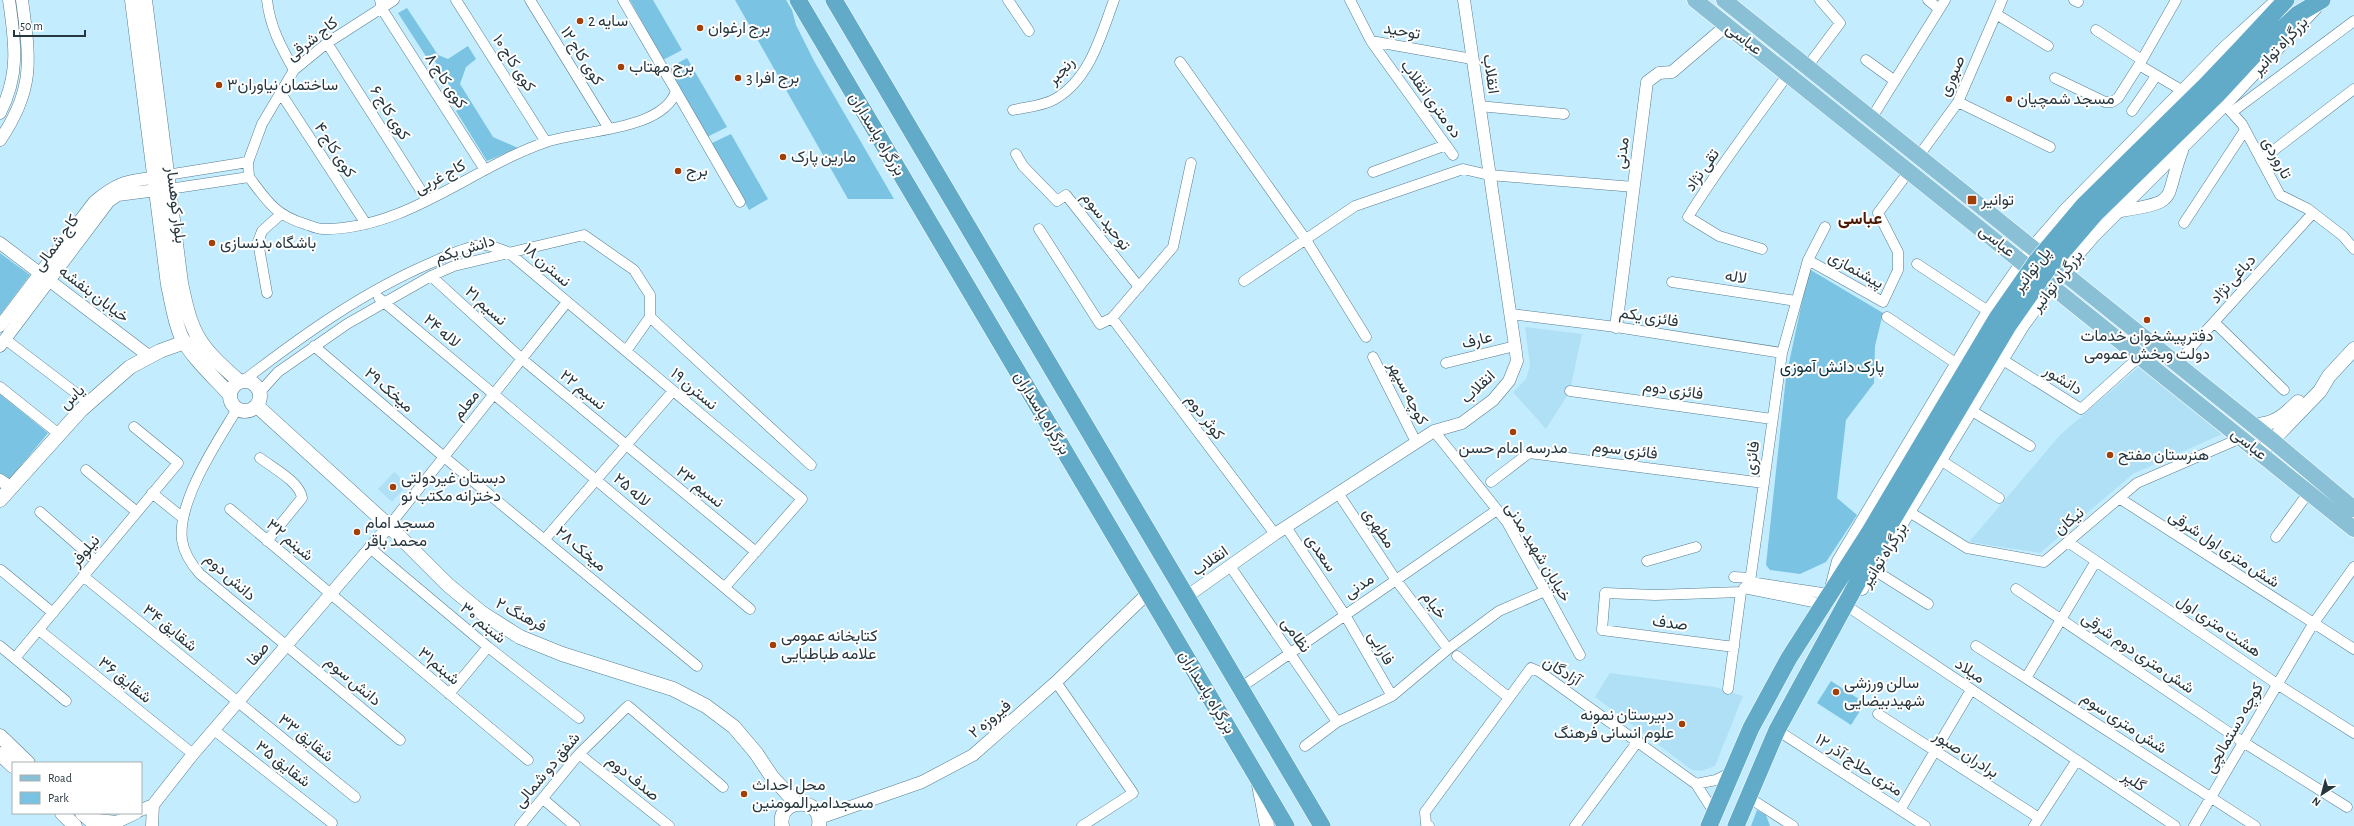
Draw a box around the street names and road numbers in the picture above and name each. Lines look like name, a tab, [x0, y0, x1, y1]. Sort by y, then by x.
street label: کاج شرقی	[283, 14, 342, 66]
street label: بزرگراه توانیر	[2248, 14, 2312, 80]
street label: توحید	[1382, 20, 1422, 44]
street label: عباسى	[1722, 20, 1765, 60]
street label: کوی کاج ۱۲	[555, 24, 606, 90]
street label: کوی کاج ۱۰	[487, 32, 538, 96]
street label: کوی کاج ۸	[420, 51, 470, 113]
street label: انقلاب	[1479, 53, 1502, 95]
street label: صبوری	[1936, 53, 1970, 100]
street label: رنجبر	[1044, 54, 1079, 90]
street label: ده متری انقلاب	[1396, 57, 1465, 142]
street label: کوی کاج ۶	[365, 83, 413, 145]
street label: بزرگراه پاسداران	[843, 90, 908, 180]
street label: کوی کاج ۴	[309, 120, 359, 182]
street label: تاروردی	[2258, 134, 2295, 183]
street label: مدنی	[1612, 136, 1634, 170]
street label: تقی نژاد	[1682, 146, 1724, 195]
street label: کاج غربی	[412, 157, 470, 200]
street label: بلوار کوهسار	[161, 165, 189, 245]
street label: توحید سوم	[1077, 189, 1134, 254]
street label: کاج شمالی	[30, 212, 84, 276]
street label: عباسى	[1975, 222, 2018, 262]
street label: دانش یکم	[433, 232, 497, 268]
street label: نسترن ۱۸	[519, 240, 574, 291]
street label: پل توانیر	[2009, 245, 2056, 298]
street label: بزرگراه توانیر	[2027, 247, 2087, 317]
street label: پیشنمازی	[1824, 248, 1886, 294]
street label: دباغی نژاد	[2207, 252, 2260, 308]
street label: خیابان بنفشه	[55, 263, 132, 326]
street label: لاله	[1724, 267, 1748, 287]
street label: نسیم ۲۱	[461, 283, 510, 330]
street label: فائزی یکم	[1618, 304, 1680, 332]
street label: لاله ۲۴	[421, 311, 463, 351]
street label: عارف	[1460, 329, 1494, 353]
street label: کوچه سپهر	[1382, 358, 1431, 429]
street label: دانشور	[2039, 362, 2085, 400]
street label: میخک ۲۹	[361, 365, 417, 416]
street label: نسترن ۱۹	[666, 365, 720, 414]
street label: نسیم ۲۲	[556, 367, 609, 415]
street label: انقلاب	[1458, 368, 1499, 407]
street label: بزرگراه پاسداران	[1008, 369, 1073, 459]
street label: فائزی دوم	[1642, 378, 1704, 404]
street label: یاس	[56, 382, 89, 414]
street label: معلم	[450, 387, 484, 424]
street label: کوثر دوم	[1181, 391, 1227, 444]
street label: عباسى	[2227, 425, 2270, 465]
street label: فائزی سوم	[1591, 438, 1659, 464]
street label: فائزی	[1742, 440, 1764, 476]
street label: نسیم ۲۳	[672, 463, 727, 512]
street label: لاله ۲۵	[611, 470, 653, 510]
street label: خیابان شهید مدنی	[1500, 500, 1574, 606]
street label: نیکان	[2051, 504, 2088, 539]
street label: مطهری	[1358, 505, 1398, 552]
street label: شش متری اول شرقی	[2165, 507, 2282, 592]
street label: شبنم ۳۲	[262, 516, 316, 565]
street label: بزرگراه توانیر	[1857, 520, 1912, 592]
street label: میخک ۲۸	[552, 523, 609, 575]
street label: سعدی	[1301, 531, 1339, 576]
street label: نیلوفر	[67, 532, 104, 572]
street label: انقلاب	[1189, 543, 1231, 580]
street label: دانش دوم	[200, 550, 259, 605]
street label: مدنی	[1341, 570, 1378, 603]
street label: خیام	[1417, 588, 1450, 623]
street label: هشت متری اول	[2173, 592, 2264, 662]
street label: فرهنگ ۲	[492, 595, 549, 637]
street label: شبنم ۳۰	[456, 600, 509, 648]
street label: شقایق ۳۴	[139, 602, 200, 656]
street label: شش متری دوم شرقی	[2078, 610, 2197, 698]
street label: صدف	[1651, 613, 1689, 633]
street label: نظامی	[1277, 615, 1314, 657]
street label: فارابی	[1363, 628, 1397, 669]
street label: صفا	[244, 639, 272, 669]
street label: شبنم۳۱	[414, 644, 463, 689]
street label: بزرگراه پاسداران	[1173, 648, 1238, 738]
street label: دانش سوم	[321, 653, 384, 710]
street label: آزادگان	[1539, 653, 1585, 691]
street label: شقایق ۳۶	[94, 654, 155, 708]
street label: میلاد	[1952, 656, 1988, 687]
street label: کوچه دستمالچی	[2202, 680, 2269, 777]
street label: شش متری سوم	[2077, 689, 2170, 758]
street label: فیروزه ٢	[966, 697, 1015, 743]
street label: شقایق ۳۳	[274, 711, 337, 766]
street label: برادران صبور	[1929, 727, 2001, 783]
street label: شفق دو شمالی	[511, 729, 584, 812]
street label: ۱۲ متری حلاج آذر	[1811, 731, 1906, 802]
street label: شقایق ۳۵	[251, 738, 313, 792]
street label: صدف دوم	[602, 752, 662, 805]
street label: گلپر	[2117, 767, 2149, 797]

